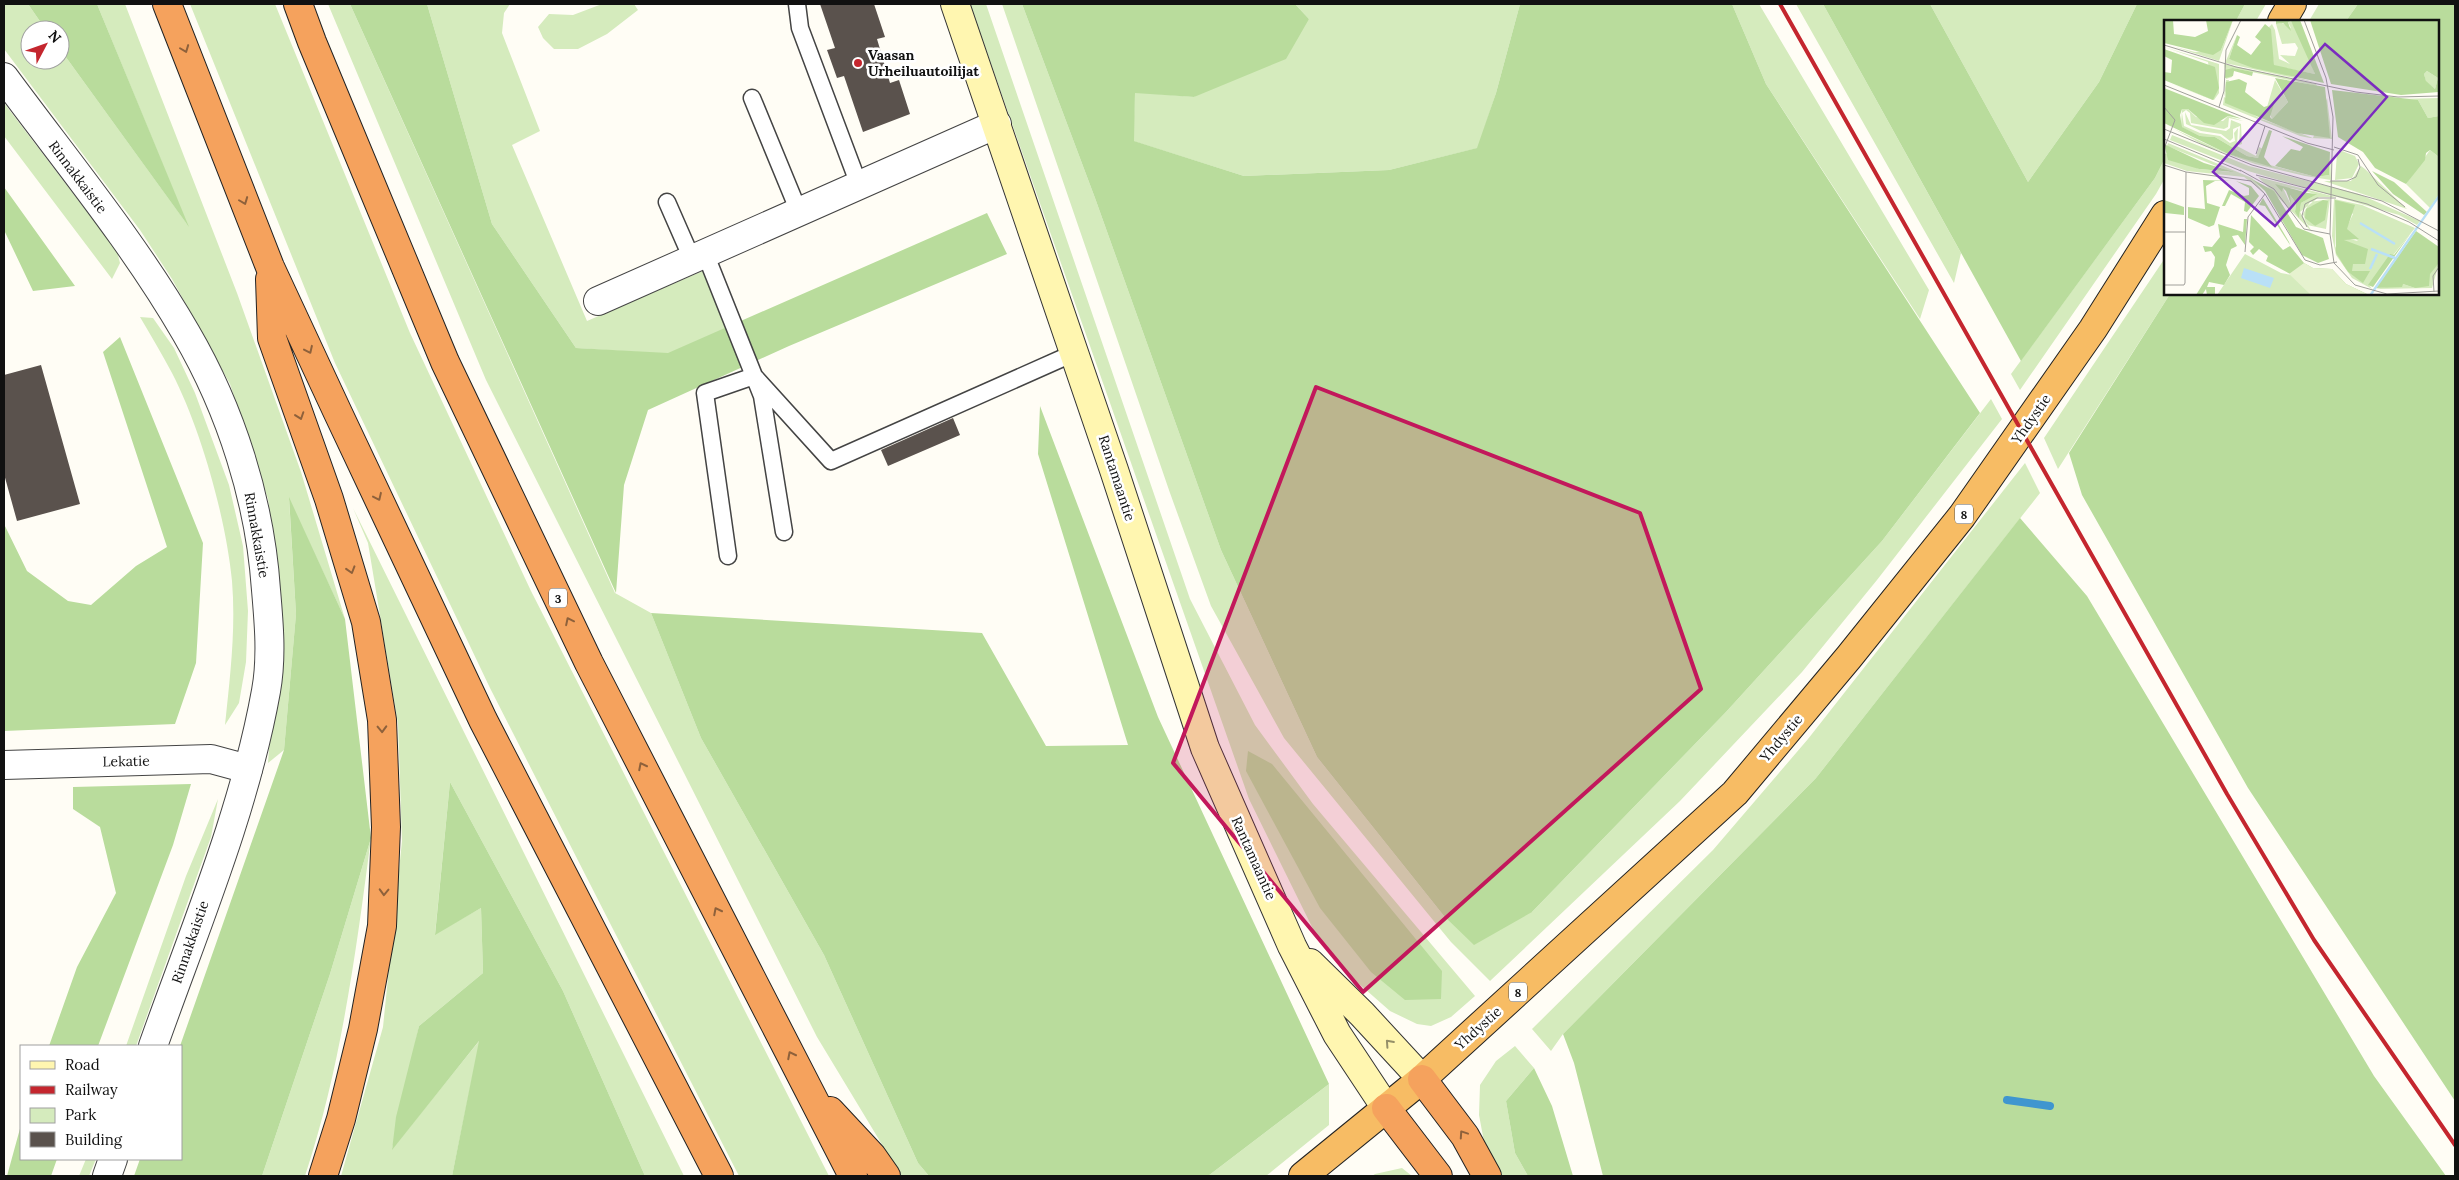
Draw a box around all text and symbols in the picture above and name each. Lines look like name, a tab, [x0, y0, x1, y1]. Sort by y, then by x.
north arrow	[20, 20, 70, 70]
inset map	[2164, 20, 2439, 295]
text: N	[44, 26, 65, 47]
one-way arrow	[179, 44, 189, 53]
place label: Vaasan Urheiluautoilijat	[868, 46, 979, 80]
marker: Vaasan Urheiluautoilijat	[852, 57, 864, 69]
street label: Rinnakkaistie	[45, 137, 111, 217]
one-way arrow	[238, 196, 248, 204]
one-way arrow	[302, 345, 313, 354]
street label: Yhdystie	[2007, 390, 2055, 448]
one-way arrow	[294, 411, 304, 420]
street label: Rantamaantie	[1095, 433, 1139, 524]
street label: Rinnakkaistie	[241, 491, 273, 580]
one-way arrow	[372, 492, 382, 501]
road number: 8	[1955, 504, 1973, 524]
one-way arrow	[345, 566, 355, 574]
road number: 3	[549, 588, 567, 608]
one-way arrow	[565, 617, 575, 626]
street label: Yhdystie	[1755, 710, 1806, 766]
one-way arrow	[377, 726, 388, 734]
street label: Lekatie	[102, 752, 150, 770]
one-way arrow	[638, 762, 648, 771]
street label: Rantamaantie	[1228, 814, 1281, 903]
one-way arrow	[378, 888, 389, 896]
street label: Rinnakkaistie	[167, 898, 213, 986]
one-way arrow	[713, 907, 723, 916]
road number: 8	[1509, 982, 1527, 1002]
street label: Yhdystie	[1450, 1002, 1505, 1054]
one-way arrow	[1386, 1040, 1395, 1049]
legend	[20, 1045, 182, 1160]
one-way arrow	[787, 1051, 797, 1060]
text: Road	[65, 1055, 100, 1074]
text: Railway	[65, 1080, 118, 1099]
text: Park	[65, 1105, 96, 1124]
text: Building	[65, 1130, 123, 1149]
one-way arrow	[1460, 1130, 1469, 1140]

